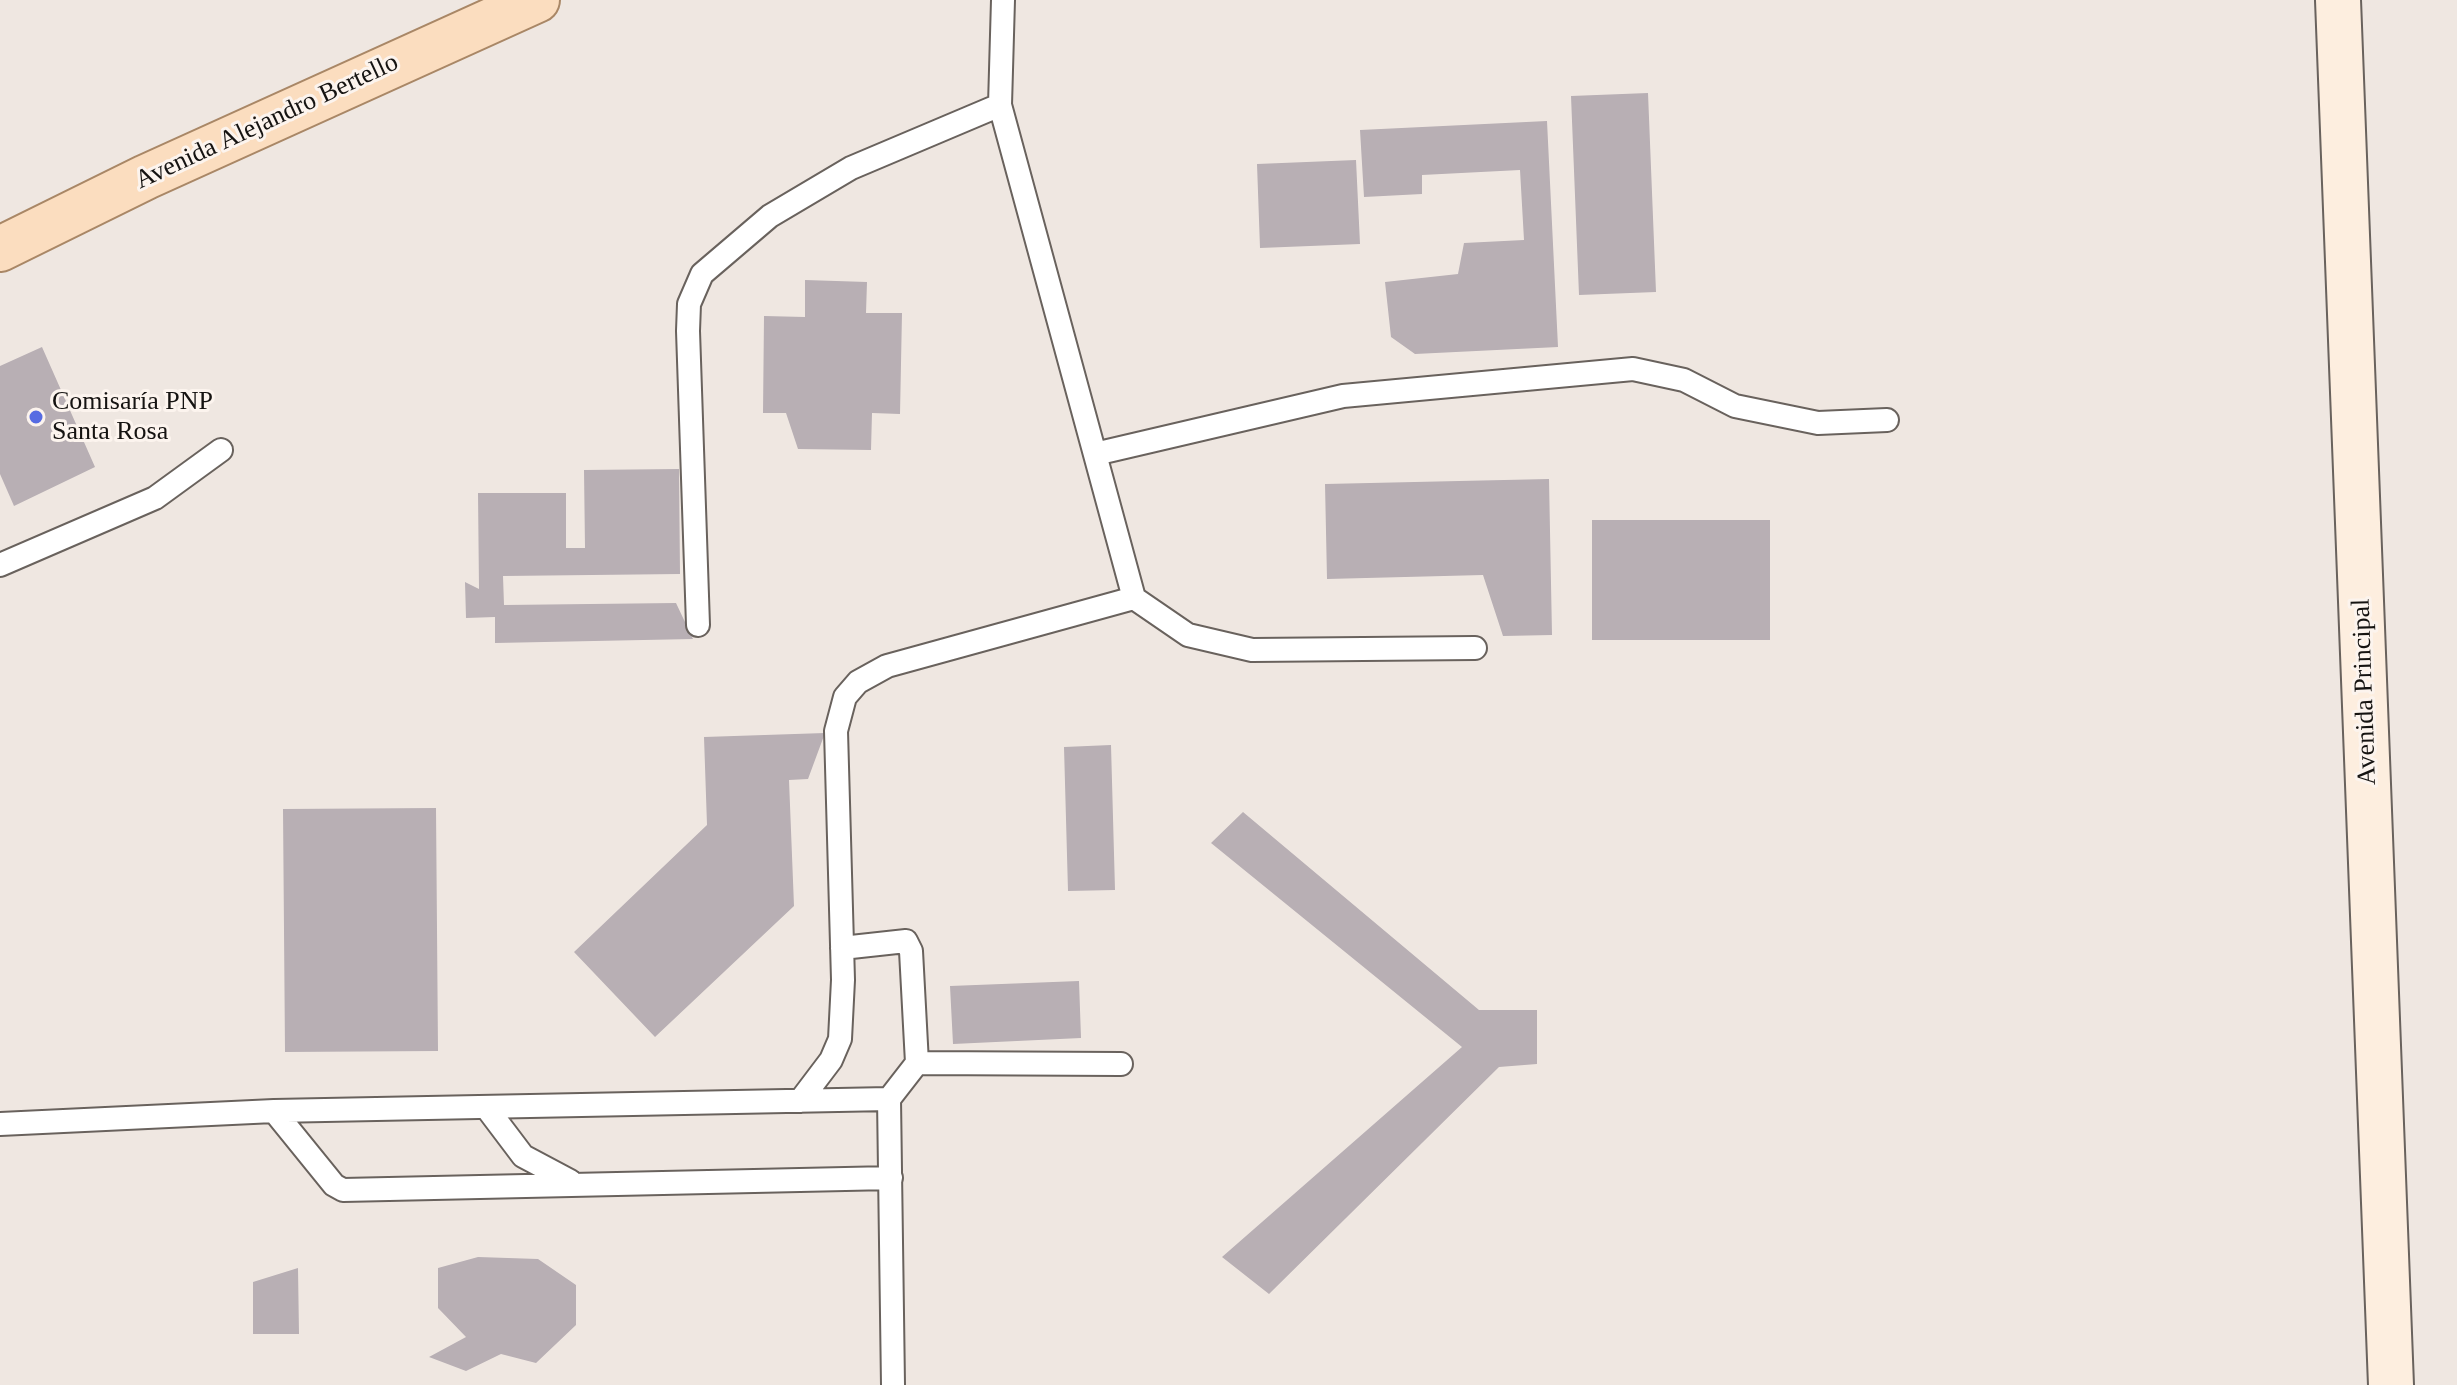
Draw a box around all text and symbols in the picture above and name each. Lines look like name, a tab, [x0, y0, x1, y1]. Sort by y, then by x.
street label: Avenida Alejandro Bertello	[130, 47, 404, 197]
place label: Comisaría PNP Santa Rosa	[52, 386, 213, 448]
marker: Comisaría PNP Santa Rosa	[27, 408, 45, 426]
street label: Avenida Principal	[2346, 598, 2384, 786]

